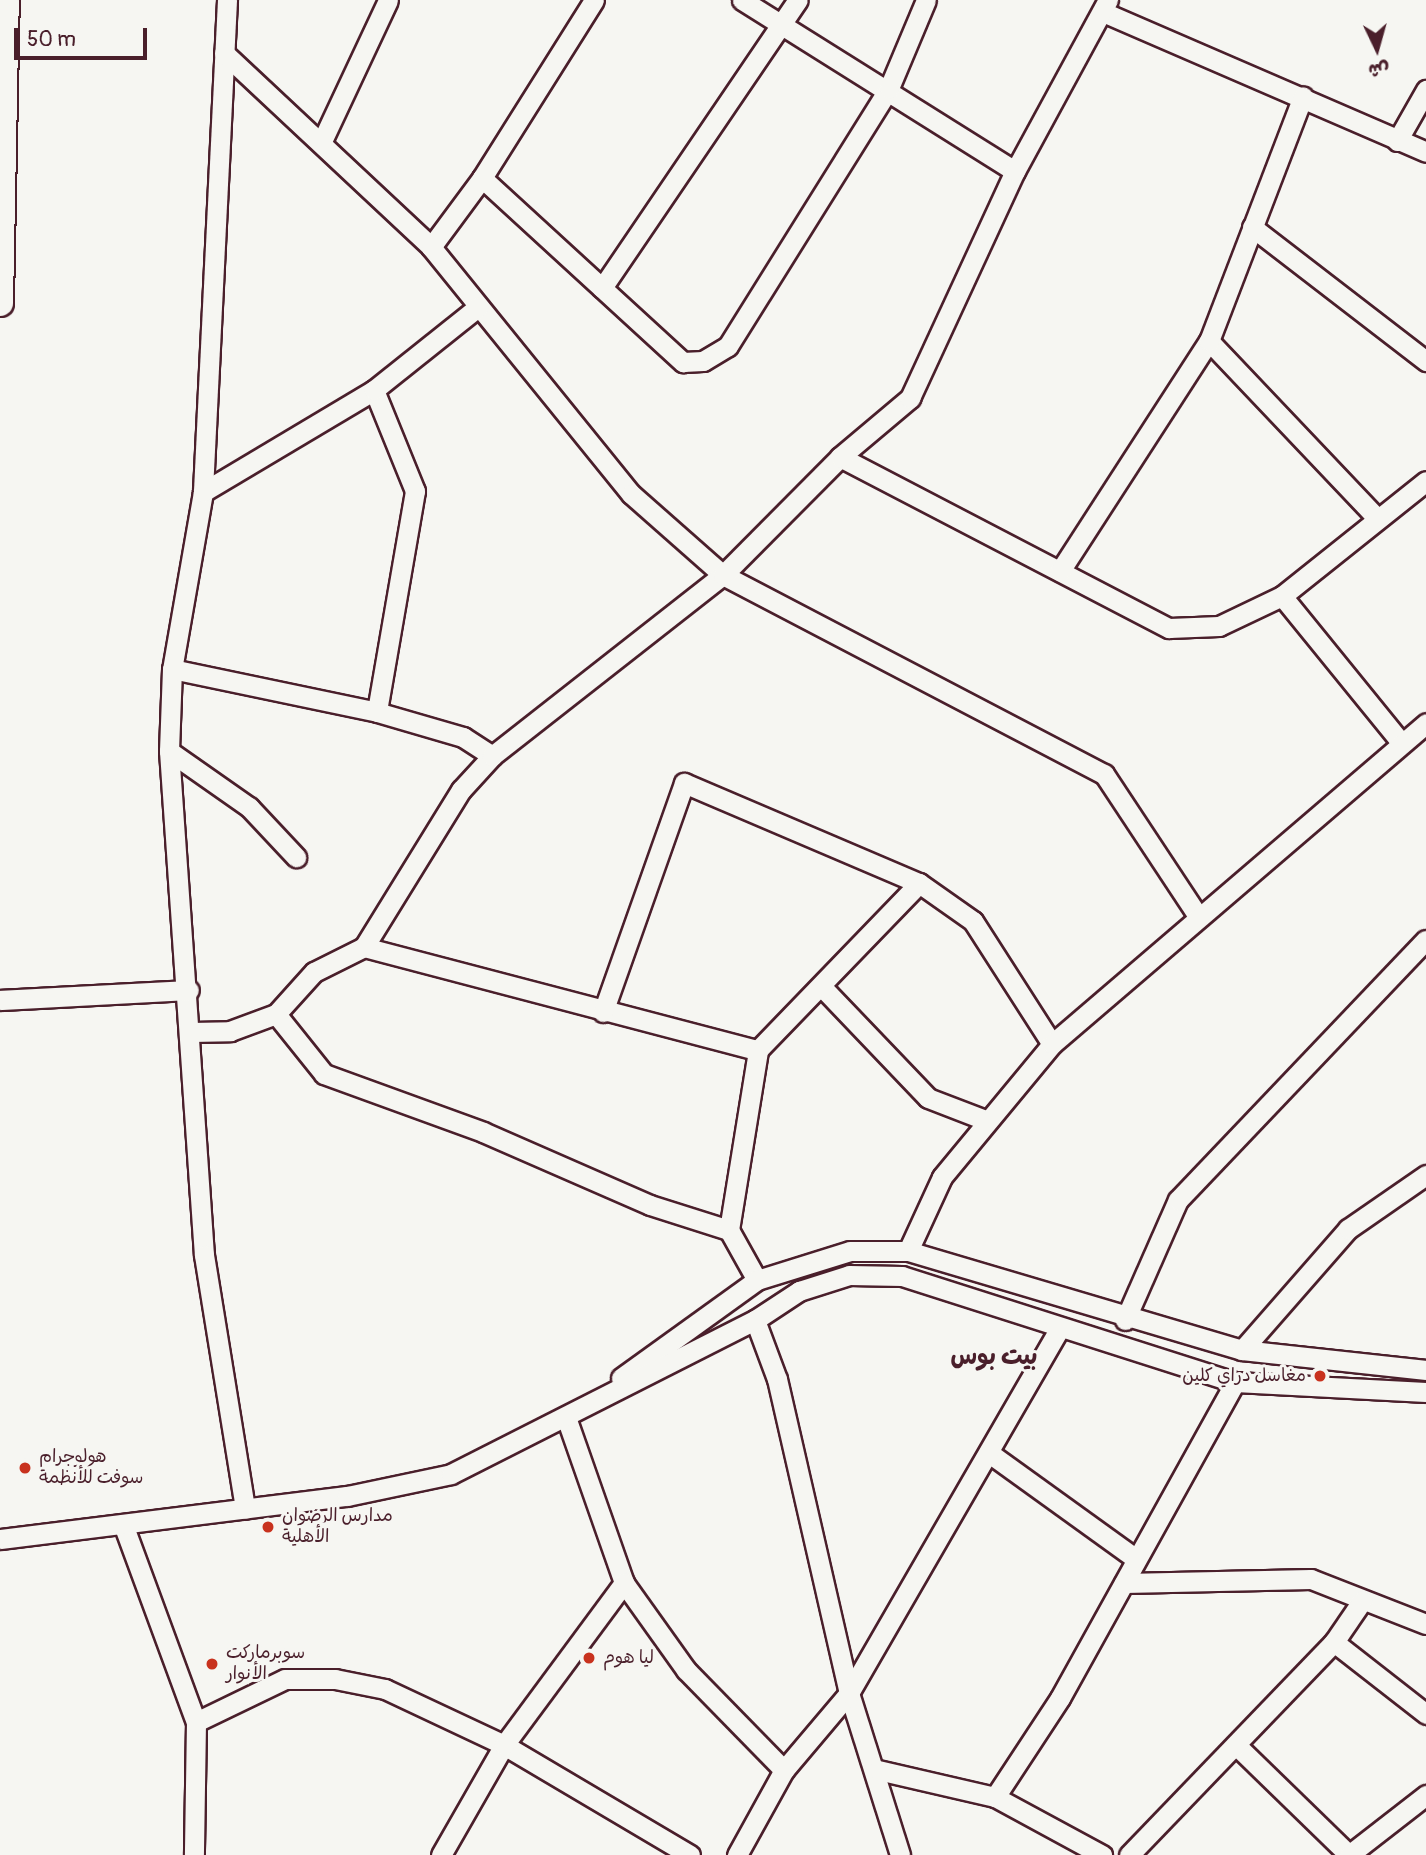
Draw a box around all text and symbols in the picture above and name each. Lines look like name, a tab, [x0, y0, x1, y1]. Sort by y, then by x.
scale bar	[18, 14, 150, 58]
north arrow	[1342, 14, 1412, 84]
text: 50 m	[27, 26, 76, 53]
text: ش	[1367, 57, 1390, 83]
district label: بيت بوس	[951, 1343, 1037, 1371]
place label: مغاسل دراي كلين	[1182, 1365, 1306, 1387]
marker: مغاسل دراي كلين	[1312, 1368, 1328, 1384]
place label: هولوجرام سوفت للأنظمة	[39, 1447, 143, 1490]
marker: هولوجرام سوفت للأنظمة	[17, 1460, 33, 1476]
place label: مدارس الرضوان الأهلية	[282, 1506, 393, 1548]
marker: مدارس الرضوان الأهلية	[260, 1519, 276, 1535]
place label: سوبرماركت الأنوار	[226, 1643, 305, 1686]
place label: ليا هوم	[603, 1647, 654, 1669]
marker: ليا هوم	[581, 1650, 597, 1666]
marker: سوبرماركت الأنوار	[204, 1656, 220, 1672]

